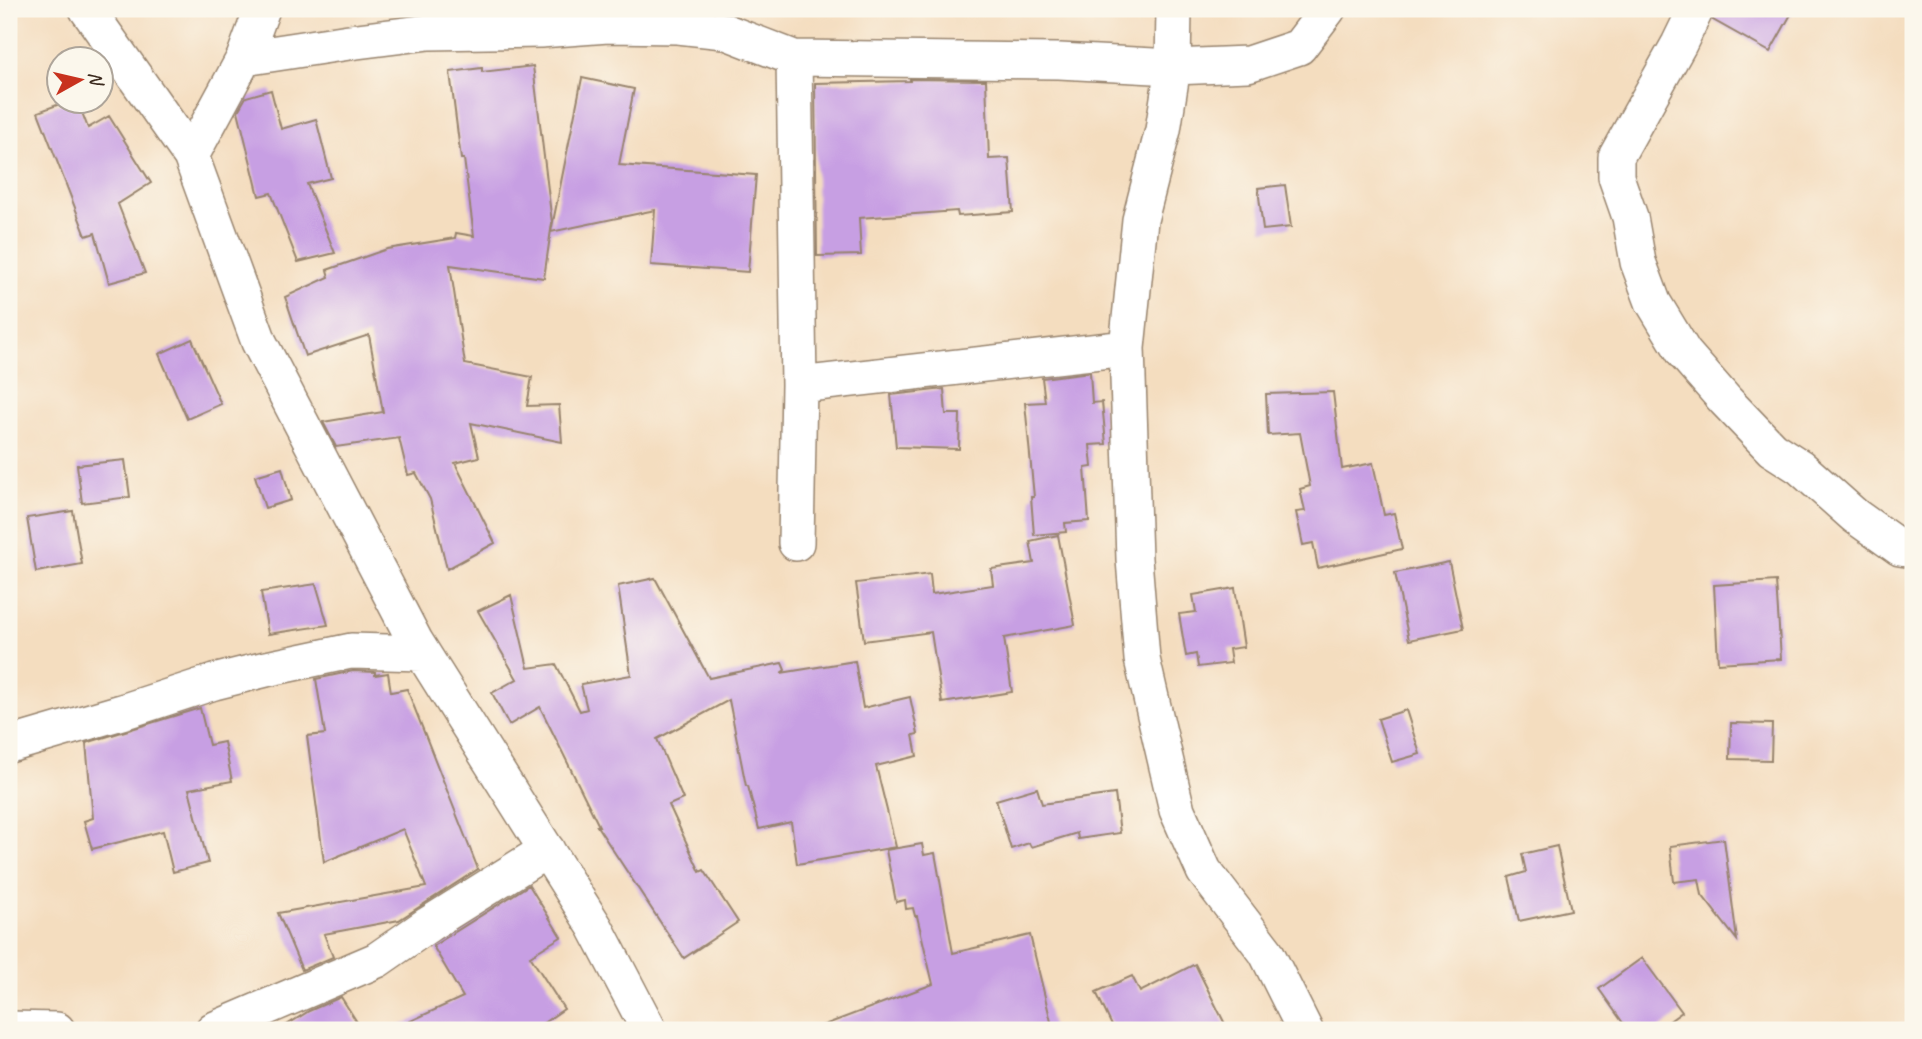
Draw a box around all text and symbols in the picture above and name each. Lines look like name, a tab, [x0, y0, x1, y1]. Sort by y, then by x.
north arrow	[46, 46, 116, 116]
text: N	[83, 70, 109, 88]

